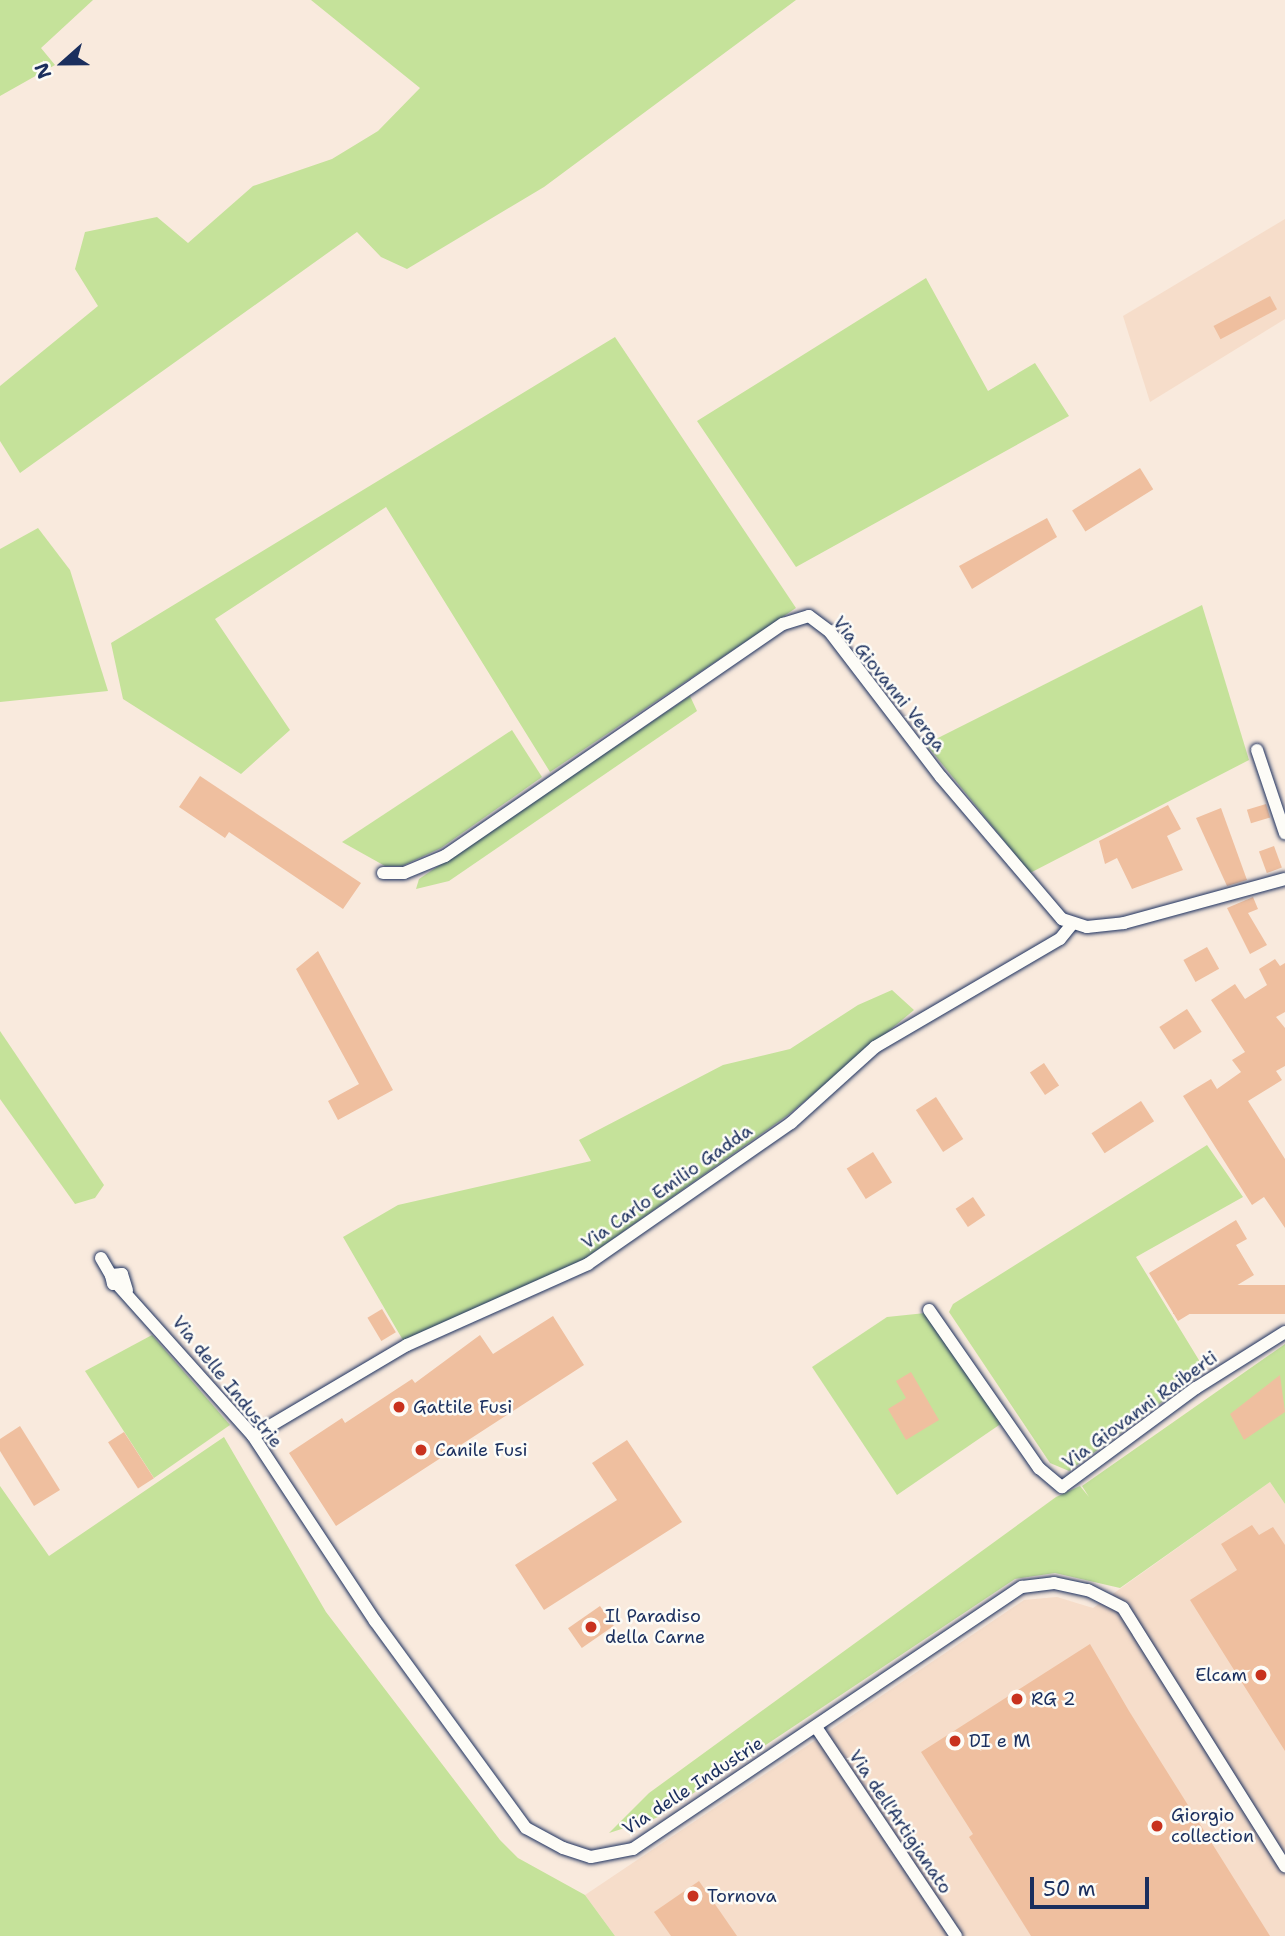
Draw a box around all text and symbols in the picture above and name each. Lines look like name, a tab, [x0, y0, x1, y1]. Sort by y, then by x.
north arrow	[28, 28, 98, 98]
text: N	[29, 59, 57, 82]
street label: Via Giovanni Verga	[828, 612, 950, 756]
street label: Via Carlo Emilio Gadda	[578, 1120, 756, 1254]
street label: Via delle Industrie	[167, 1312, 287, 1452]
street label: Via Giovanni Raiberti	[1058, 1347, 1222, 1473]
place label: Gattile Fusi	[413, 1396, 512, 1418]
marker: Gattile Fusi	[391, 1399, 407, 1415]
place label: Canile Fusi	[435, 1439, 528, 1461]
marker: Canile Fusi	[413, 1442, 429, 1458]
place label: Il Paradiso della Carne	[605, 1606, 705, 1648]
marker: Il Paradiso della Carne	[583, 1619, 599, 1635]
place label: Elcam	[1195, 1664, 1247, 1686]
marker: Elcam	[1253, 1667, 1269, 1683]
place label: RG 2	[1031, 1688, 1076, 1710]
marker: RG 2	[1009, 1691, 1025, 1707]
place label: DI e M	[969, 1730, 1030, 1752]
street label: Via delle Industrie	[619, 1732, 767, 1840]
marker: DI e M	[947, 1733, 963, 1749]
street label: Via dell'Artigianato	[844, 1746, 956, 1898]
place label: Giorgio collection	[1171, 1805, 1254, 1848]
marker: Giorgio collection	[1149, 1818, 1165, 1834]
scale bar	[1033, 1862, 1152, 1906]
text: 50 m	[1043, 1875, 1096, 1903]
place label: Tornova	[707, 1885, 777, 1907]
marker: Tornova	[685, 1888, 701, 1904]

